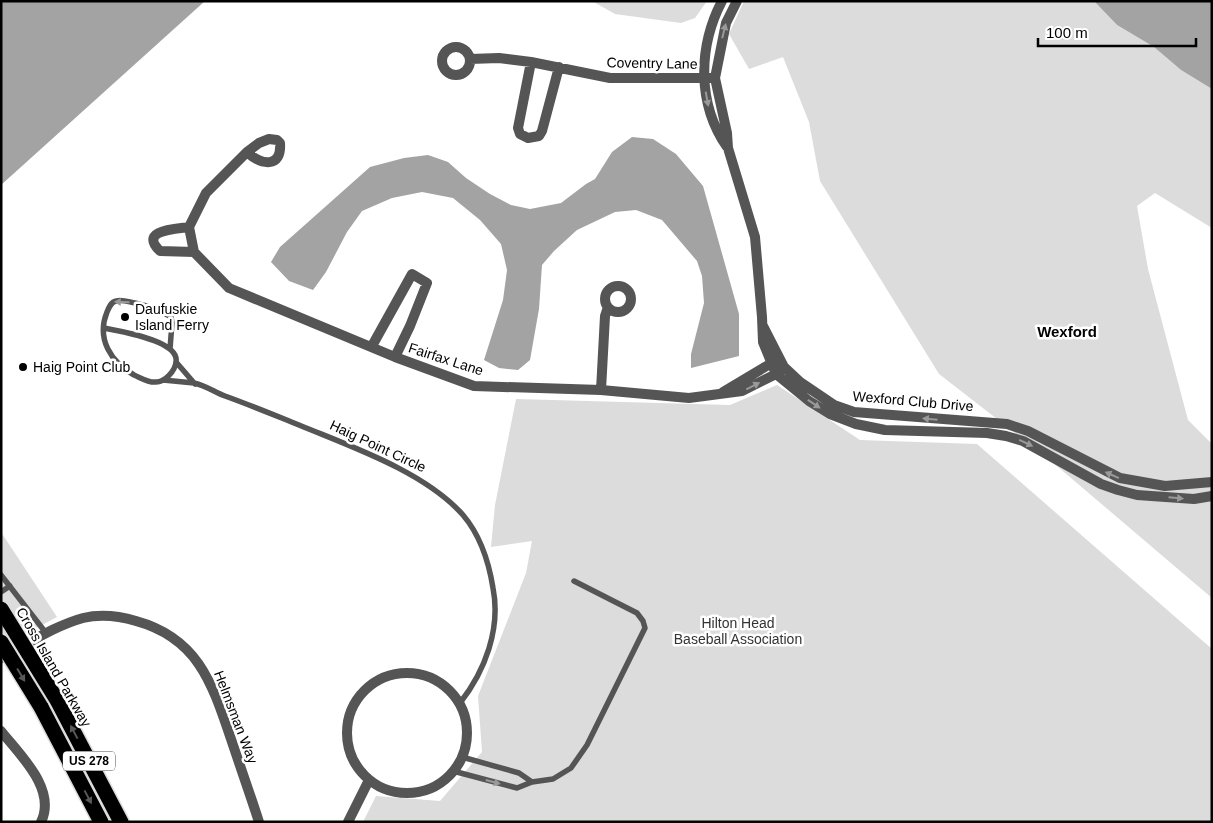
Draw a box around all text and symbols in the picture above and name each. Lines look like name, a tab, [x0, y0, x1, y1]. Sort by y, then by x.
scale bar	[1038, 15, 1196, 47]
one-way arrow	[720, 24, 728, 39]
text: 100 m	[1046, 24, 1088, 41]
street label: Coventry Lane	[606, 54, 698, 72]
one-way arrow	[704, 92, 712, 108]
one-way arrow	[114, 298, 130, 306]
place label: Daufuskie Island Ferry	[135, 301, 209, 333]
marker: Daufuskie Island Ferry	[119, 311, 131, 323]
district label: Wexford	[1037, 323, 1097, 340]
street label: Fairfax Lane	[407, 339, 486, 379]
place label: Haig Point Club	[33, 359, 130, 375]
marker: Haig Point Club	[17, 361, 29, 373]
one-way arrow	[745, 382, 760, 390]
street label: Wexford Club Drive	[852, 388, 974, 414]
one-way arrow	[808, 399, 821, 409]
one-way arrow	[922, 414, 938, 422]
street label: Haig Point Circle	[327, 417, 429, 475]
one-way arrow	[1019, 440, 1033, 448]
one-way arrow	[1105, 471, 1119, 479]
one-way arrow	[1168, 494, 1184, 502]
street label: Cross Island Parkway	[13, 604, 95, 730]
park label: Hilton Head Baseball Association	[674, 615, 802, 647]
one-way arrow	[16, 668, 26, 681]
street label: Helmsman Way	[211, 668, 261, 766]
one-way arrow	[70, 725, 78, 740]
road number: US 278	[63, 751, 115, 770]
one-way arrow	[486, 778, 501, 786]
one-way arrow	[84, 789, 92, 804]

